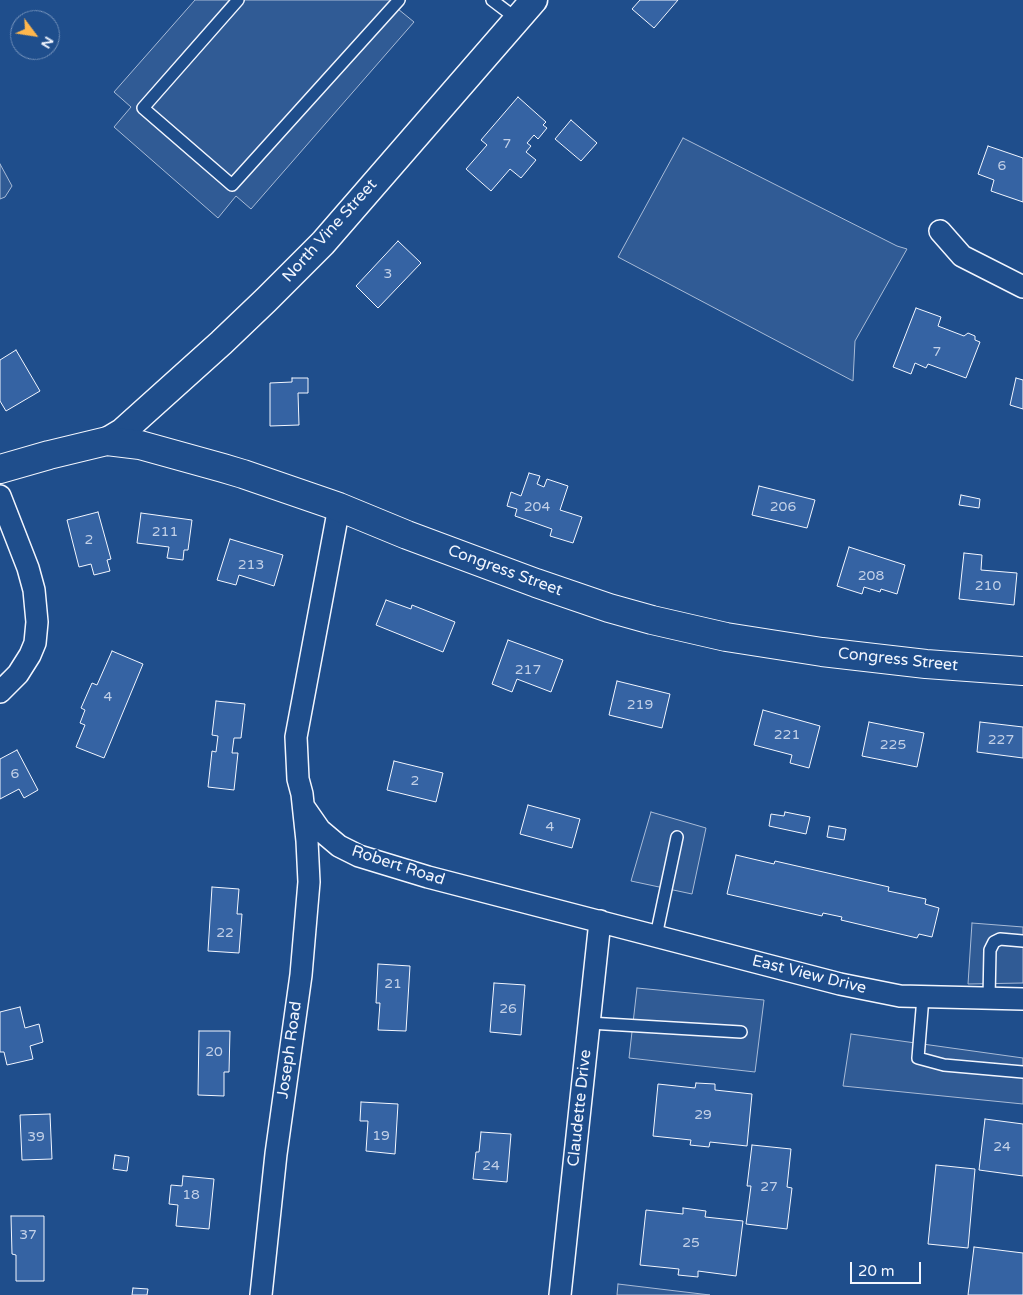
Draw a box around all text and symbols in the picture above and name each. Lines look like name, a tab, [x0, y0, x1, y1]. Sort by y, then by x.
north arrow	[10, 10, 60, 60]
text: N	[37, 33, 58, 52]
house number: 7	[503, 136, 511, 152]
house number: 6	[998, 158, 1006, 174]
street label: North Vine Street	[279, 175, 381, 287]
house number: 3	[384, 266, 392, 282]
house number: 7	[933, 344, 941, 360]
house number: 204	[524, 499, 550, 515]
house number: 206	[770, 499, 796, 515]
house number: 211	[152, 524, 178, 540]
house number: 2	[85, 532, 93, 548]
street label: Congress Street	[445, 541, 565, 601]
house number: 213	[238, 557, 264, 573]
house number: 208	[858, 568, 884, 584]
house number: 210	[975, 578, 1001, 594]
street label: Congress Street	[837, 644, 959, 676]
house number: 217	[515, 662, 541, 678]
house number: 4	[104, 689, 112, 705]
house number: 219	[627, 697, 653, 713]
house number: 221	[774, 727, 800, 743]
house number: 227	[988, 732, 1014, 748]
house number: 225	[880, 737, 906, 753]
house number: 6	[11, 766, 19, 782]
house number: 2	[411, 773, 419, 789]
house number: 4	[546, 819, 554, 835]
street label: Robert Road	[349, 842, 447, 890]
house number: 22	[216, 925, 234, 941]
street label: East View Drive	[750, 952, 868, 998]
house number: 21	[384, 976, 402, 992]
street label: Joseph Road	[274, 1000, 306, 1100]
house number: 26	[499, 1001, 517, 1017]
house number: 20	[205, 1044, 223, 1060]
street label: Claudette Drive	[564, 1048, 596, 1168]
house number: 29	[694, 1107, 712, 1123]
house number: 19	[372, 1128, 390, 1144]
house number: 39	[27, 1129, 45, 1145]
house number: 24	[993, 1139, 1011, 1155]
house number: 24	[482, 1158, 500, 1174]
house number: 27	[760, 1179, 778, 1195]
house number: 18	[182, 1187, 200, 1203]
house number: 37	[19, 1227, 37, 1243]
house number: 25	[682, 1235, 700, 1251]
scale bar	[853, 1252, 924, 1284]
text: 20 m	[858, 1262, 895, 1280]

